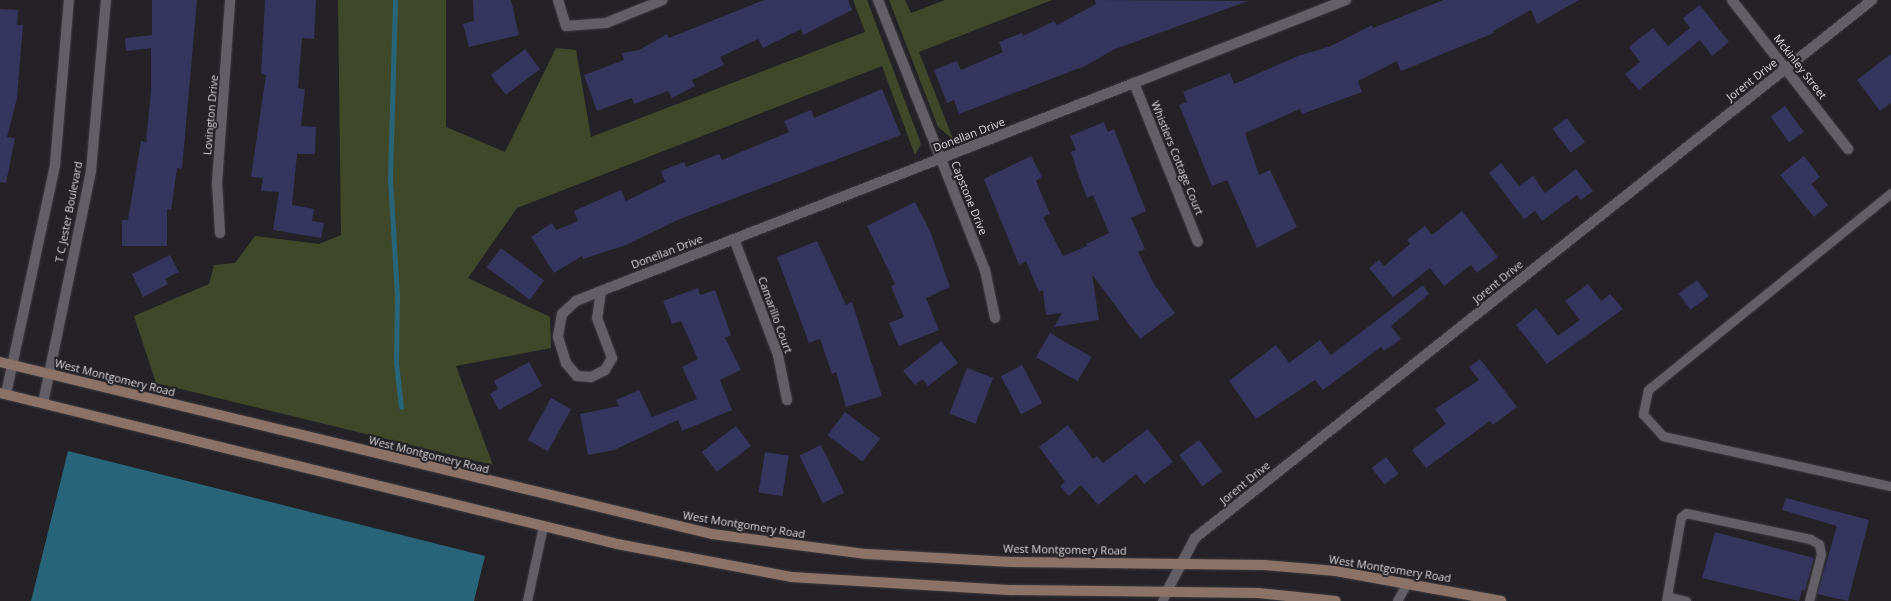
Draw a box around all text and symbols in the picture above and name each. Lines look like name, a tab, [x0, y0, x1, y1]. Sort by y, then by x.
street label: Mckinley Street	[1771, 32, 1829, 102]
street label: Jorent Drive	[1724, 56, 1780, 104]
street label: Lovington Drive	[201, 74, 221, 156]
street label: Whistlers Cottage Court	[1148, 99, 1206, 217]
street label: Donellan Drive	[931, 115, 1007, 155]
street label: Capstone Drive	[948, 159, 990, 237]
street label: T C Jester Boulevard	[53, 160, 85, 264]
street label: Donellan Drive	[629, 232, 705, 272]
street label: Jorent Drive	[1470, 258, 1526, 306]
street label: Camarillo Court	[755, 275, 795, 355]
street label: West Montgomery Road	[53, 357, 177, 399]
street label: West Montgomery Road	[367, 434, 491, 476]
street label: Jorent Drive	[1217, 459, 1273, 507]
street label: West Montgomery Road	[682, 509, 806, 541]
street label: West Montgomery Road	[1003, 542, 1127, 558]
street label: West Montgomery Road	[1328, 553, 1452, 585]

